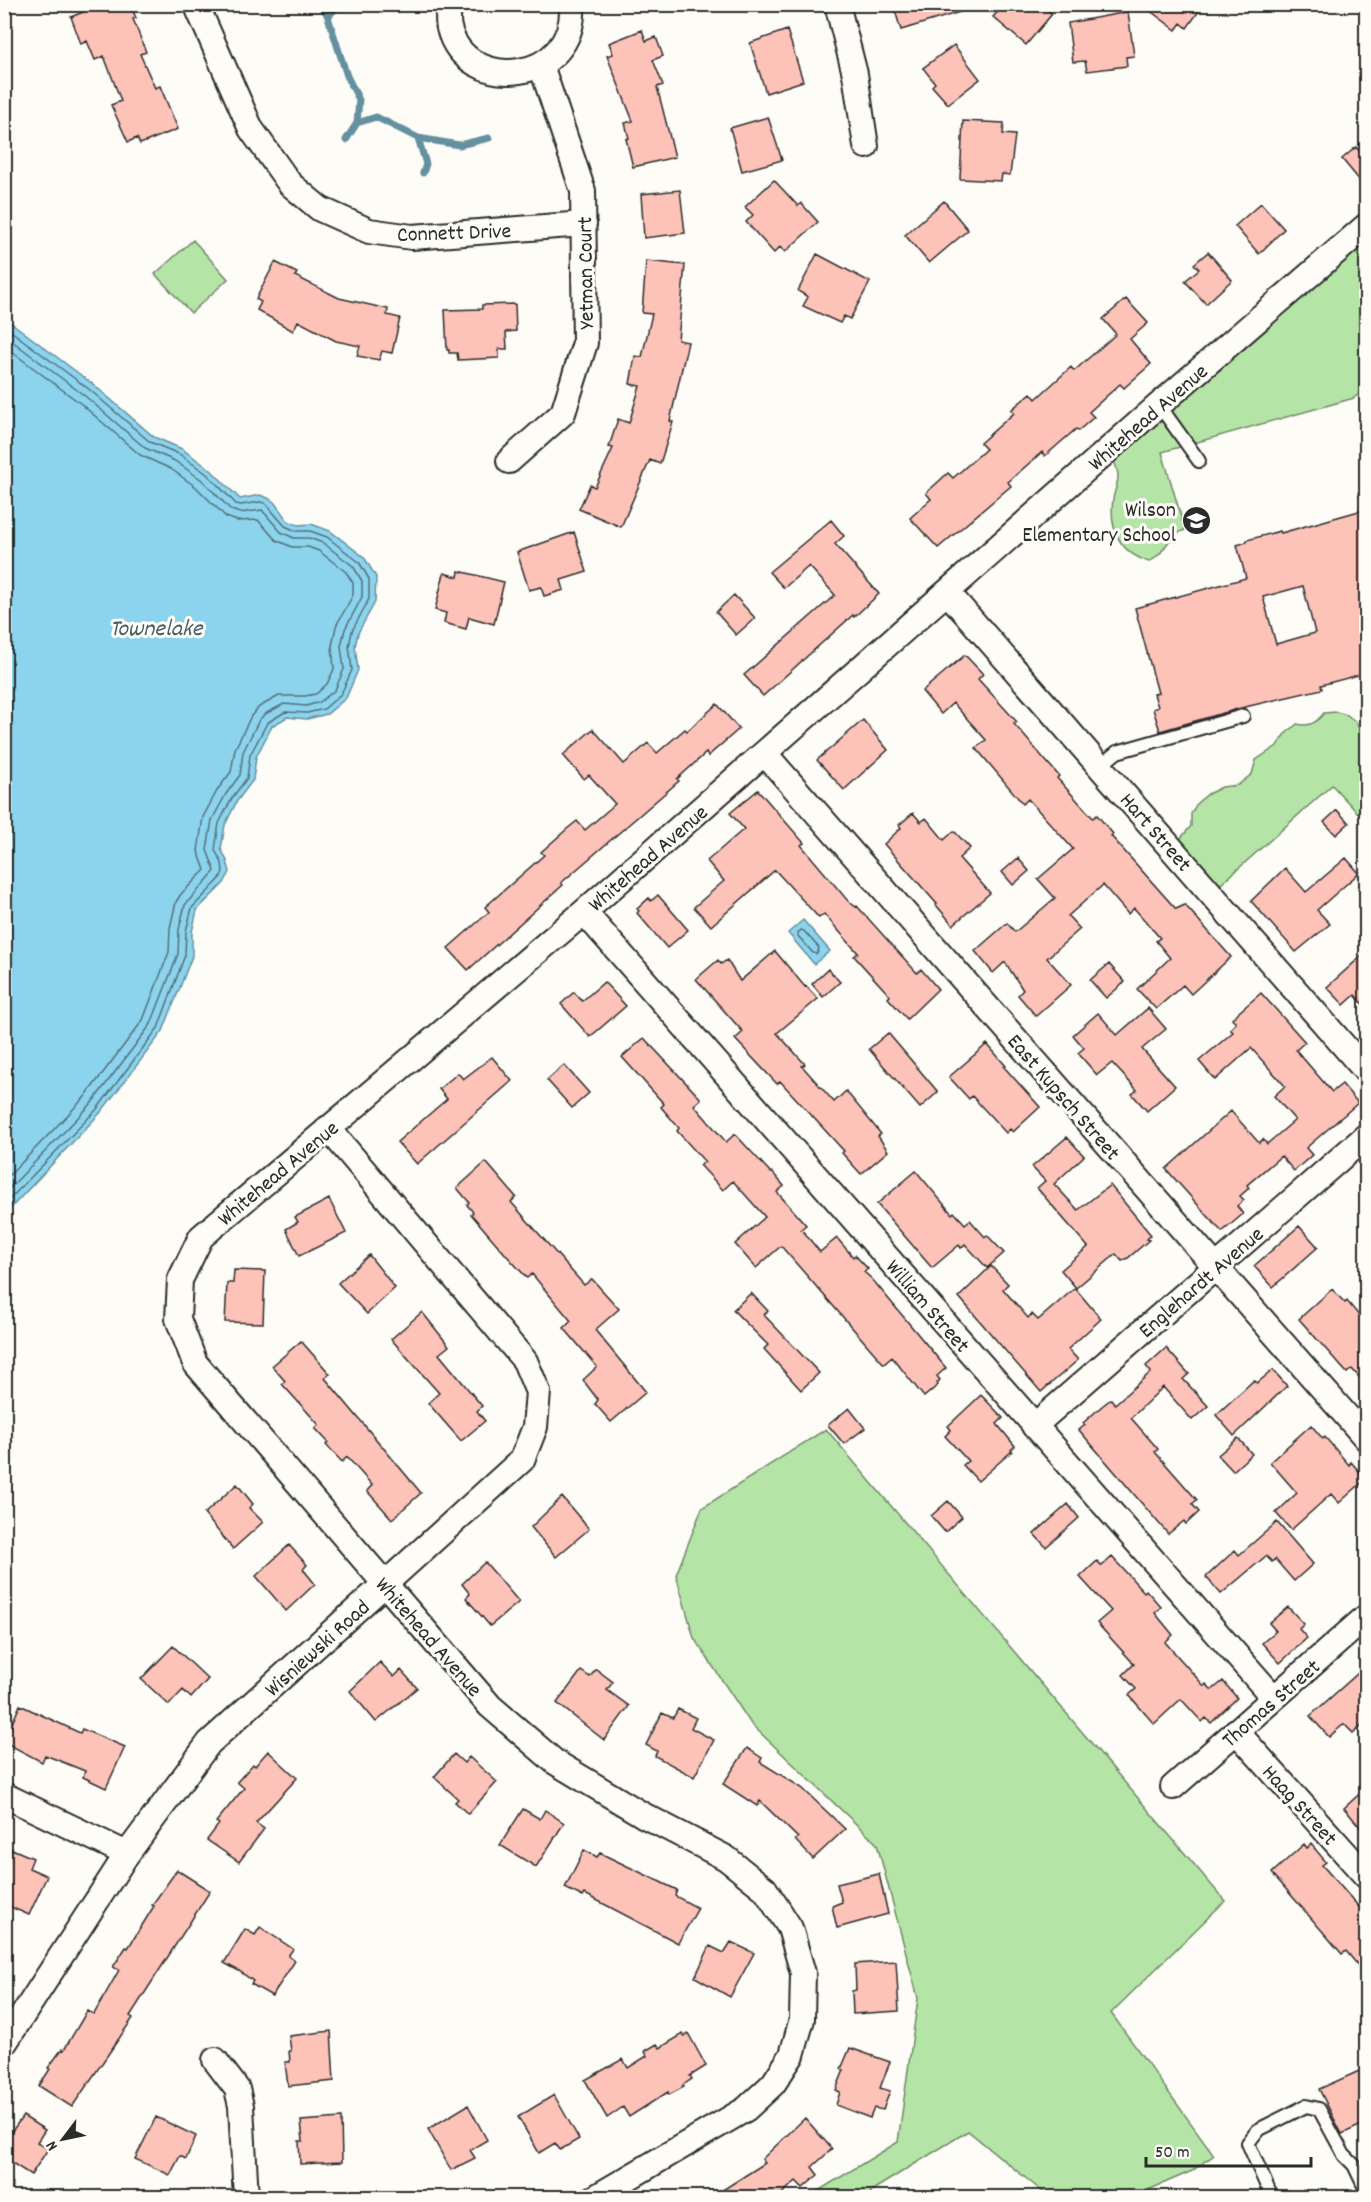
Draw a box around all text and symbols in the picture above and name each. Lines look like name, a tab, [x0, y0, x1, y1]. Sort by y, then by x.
street label: Yetman Court	[571, 216, 604, 330]
street label: Connett Drive	[396, 217, 512, 252]
street label: Whitehead Avenue	[1082, 358, 1216, 480]
place label: Wilson Elementary School	[1022, 496, 1176, 552]
school or university icon: Wilson Elementary School	[1181, 505, 1213, 537]
water label: Townelake	[110, 613, 204, 647]
street label: Hart Street	[1111, 787, 1198, 880]
street label: Whitehead Avenue	[582, 799, 716, 921]
street label: East Kupsch Street	[998, 1028, 1126, 1169]
street label: Whitehead Avenue	[212, 1115, 347, 1235]
street label: Englehardt Avenue	[1133, 1220, 1272, 1347]
street label: William Street	[877, 1254, 976, 1361]
street label: Whitehead Avenue	[366, 1571, 488, 1705]
street label: Wisniewski Road	[259, 1594, 378, 1705]
street label: Thomas Street	[1216, 1653, 1328, 1756]
street label: Haag Street	[1253, 1759, 1343, 1854]
north arrow	[33, 2109, 93, 2169]
scale bar	[1146, 2130, 1311, 2168]
text: N	[41, 2136, 64, 2155]
text: 50 m	[1155, 2141, 1190, 2166]

